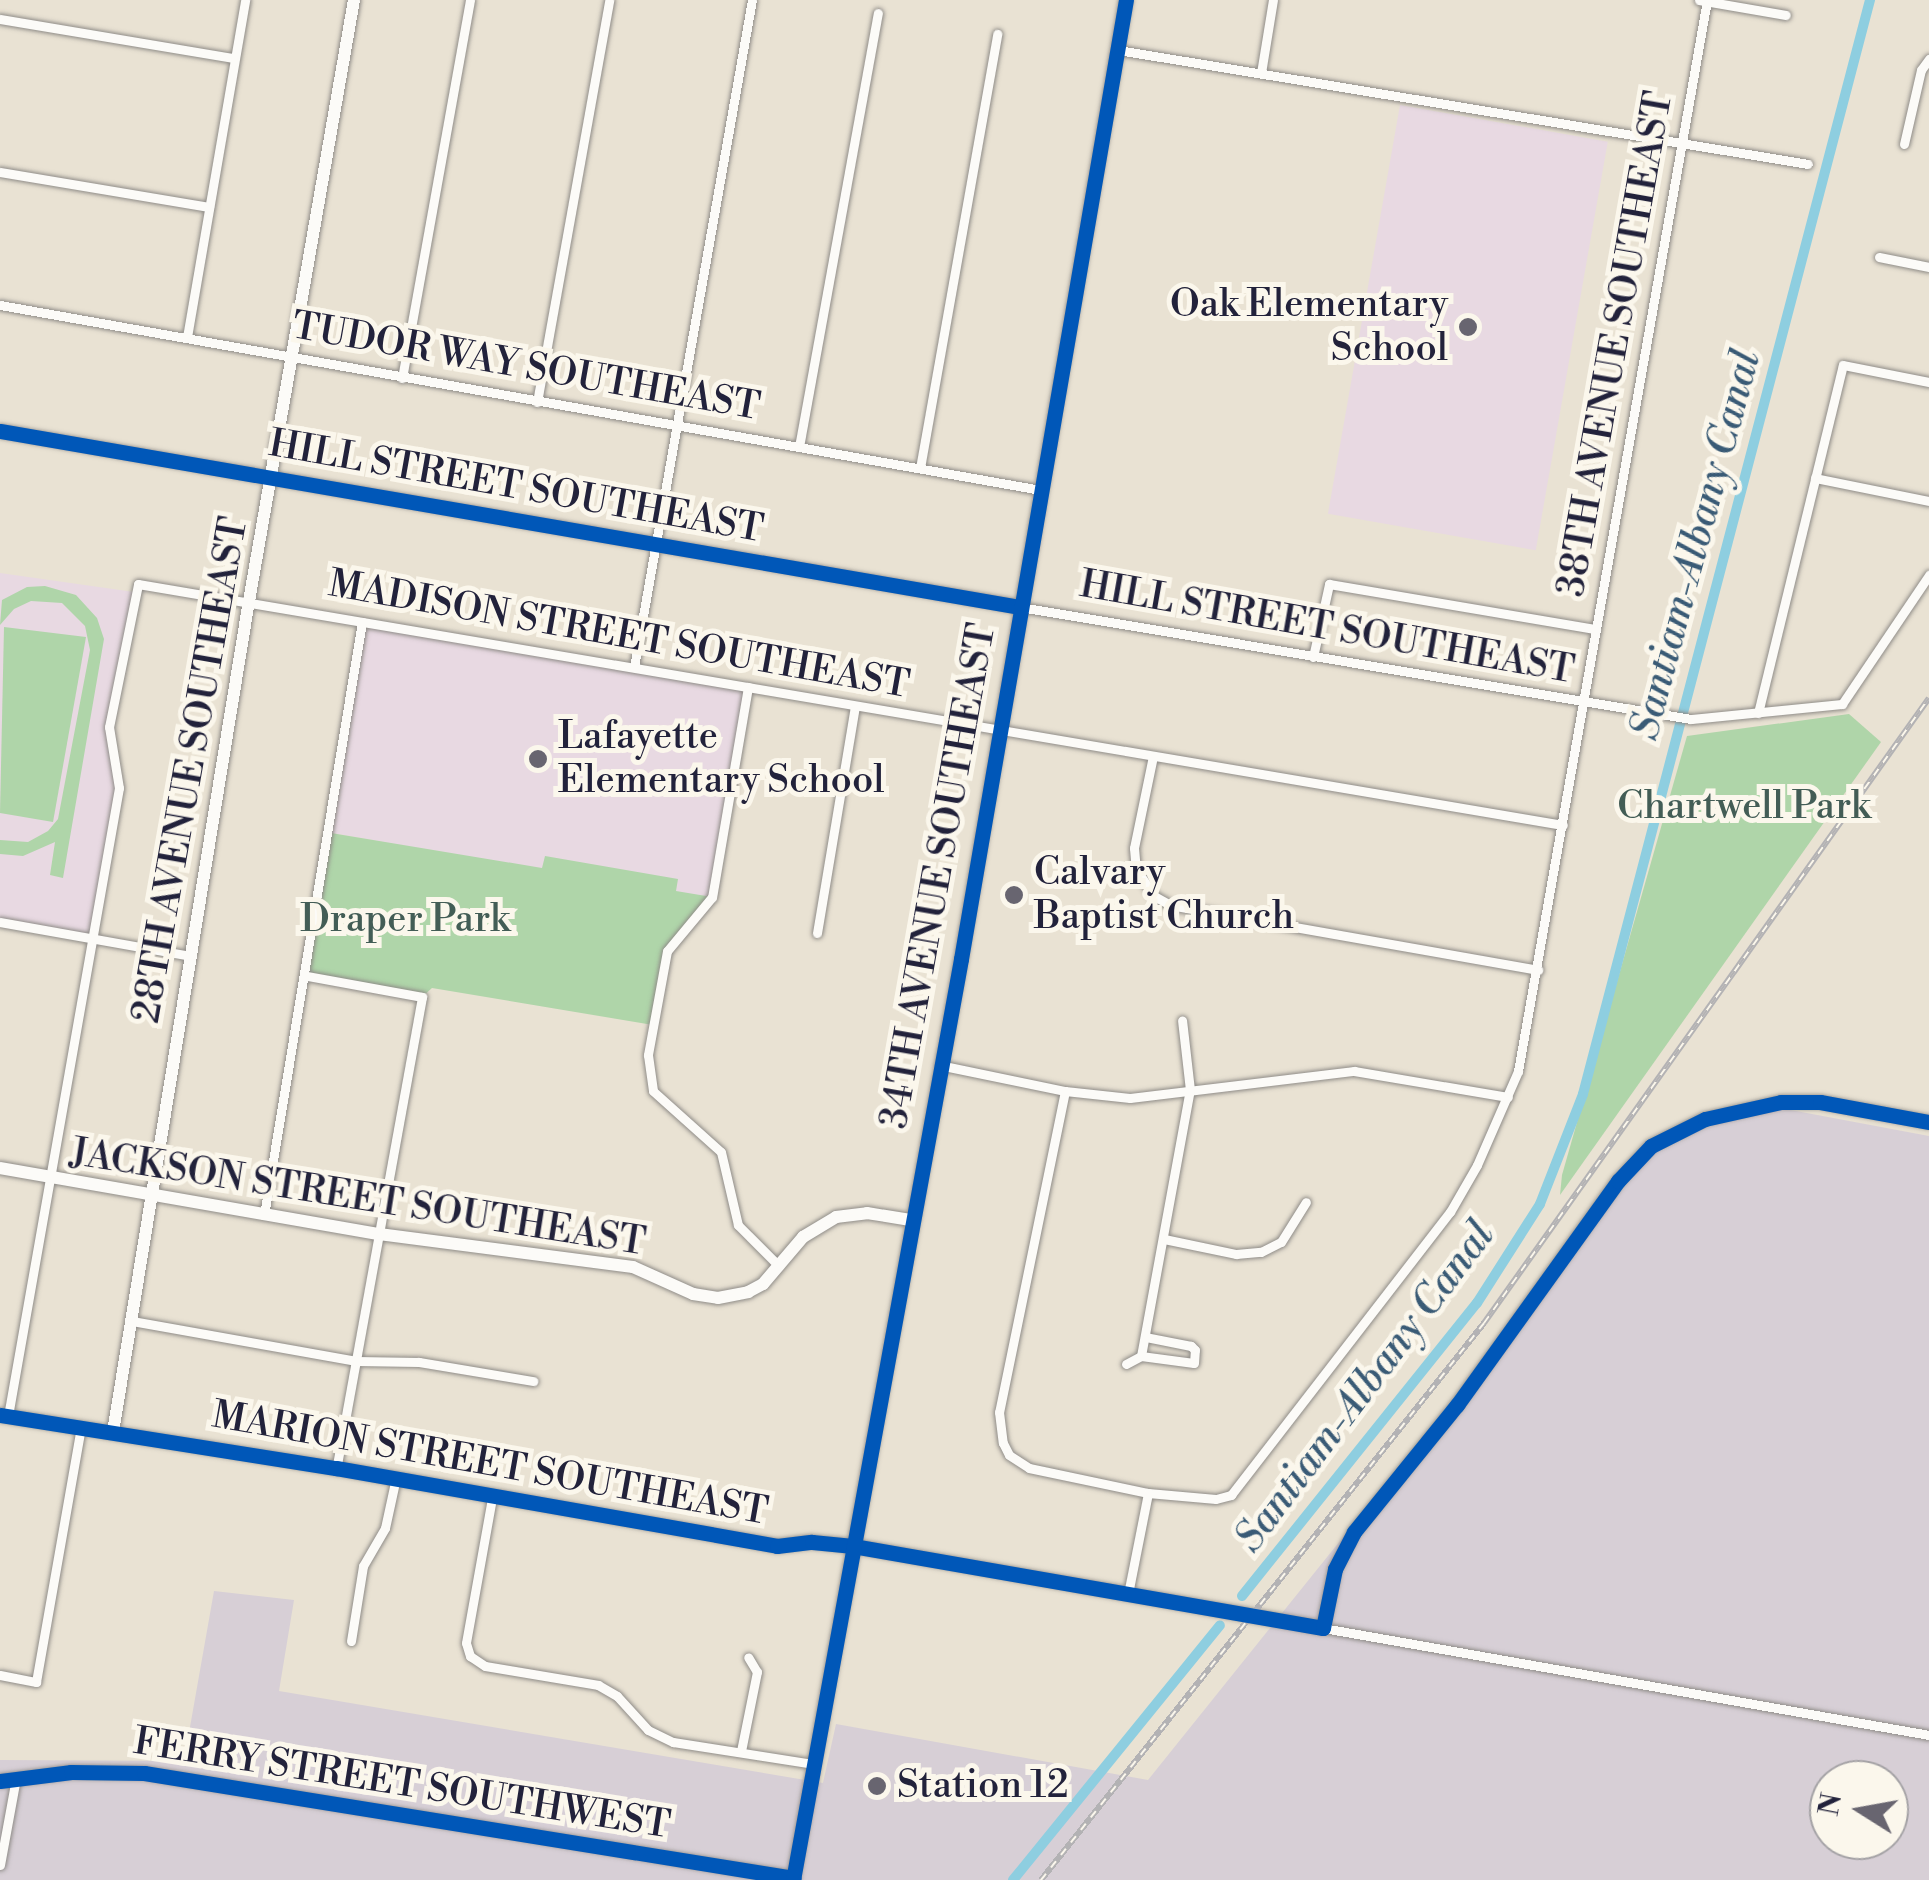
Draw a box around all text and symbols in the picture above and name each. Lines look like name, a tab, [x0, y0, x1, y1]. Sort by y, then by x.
street label: 38TH AVENUE SOUTHEAST	[1549, 88, 1683, 600]
place label: Oak Elementary School	[1170, 282, 1448, 372]
street label: TUDOR WAY SOUTHEAST	[289, 303, 763, 431]
marker: Oak Elementary School	[1457, 316, 1479, 338]
water label: Santiam-Albany Canal	[1621, 345, 1771, 745]
street label: HILL STREET SOUTHEAST	[265, 421, 767, 553]
street label: 28TH AVENUE SOUTHEAST	[124, 514, 258, 1026]
street label: MADISON STREET SOUTHEAST	[325, 561, 913, 709]
street label: HILL STREET SOUTHEAST	[1076, 562, 1578, 694]
street label: 34TH AVENUE SOUTHEAST	[872, 620, 1006, 1132]
place label: Lafayette Elementary School	[558, 714, 884, 804]
marker: Lafayette Elementary School	[527, 748, 549, 770]
park label: Chartwell Park	[1617, 784, 1871, 830]
place label: Calvary Baptist Church	[1034, 850, 1294, 939]
marker: Calvary Baptist Church	[1003, 884, 1025, 906]
park label: Draper Park	[300, 897, 510, 943]
street label: JACKSON STREET SOUTHEAST	[67, 1130, 649, 1266]
water label: Santiam-Albany Canal	[1225, 1212, 1505, 1562]
street label: MARION STREET SOUTHEAST	[208, 1393, 772, 1535]
street label: FERRY STREET SOUTHWEST	[130, 1719, 674, 1849]
north arrow	[1809, 1760, 1909, 1860]
place label: Station 12	[897, 1763, 1069, 1809]
marker: Station 12	[866, 1775, 888, 1797]
text: N	[1812, 1790, 1850, 1819]

